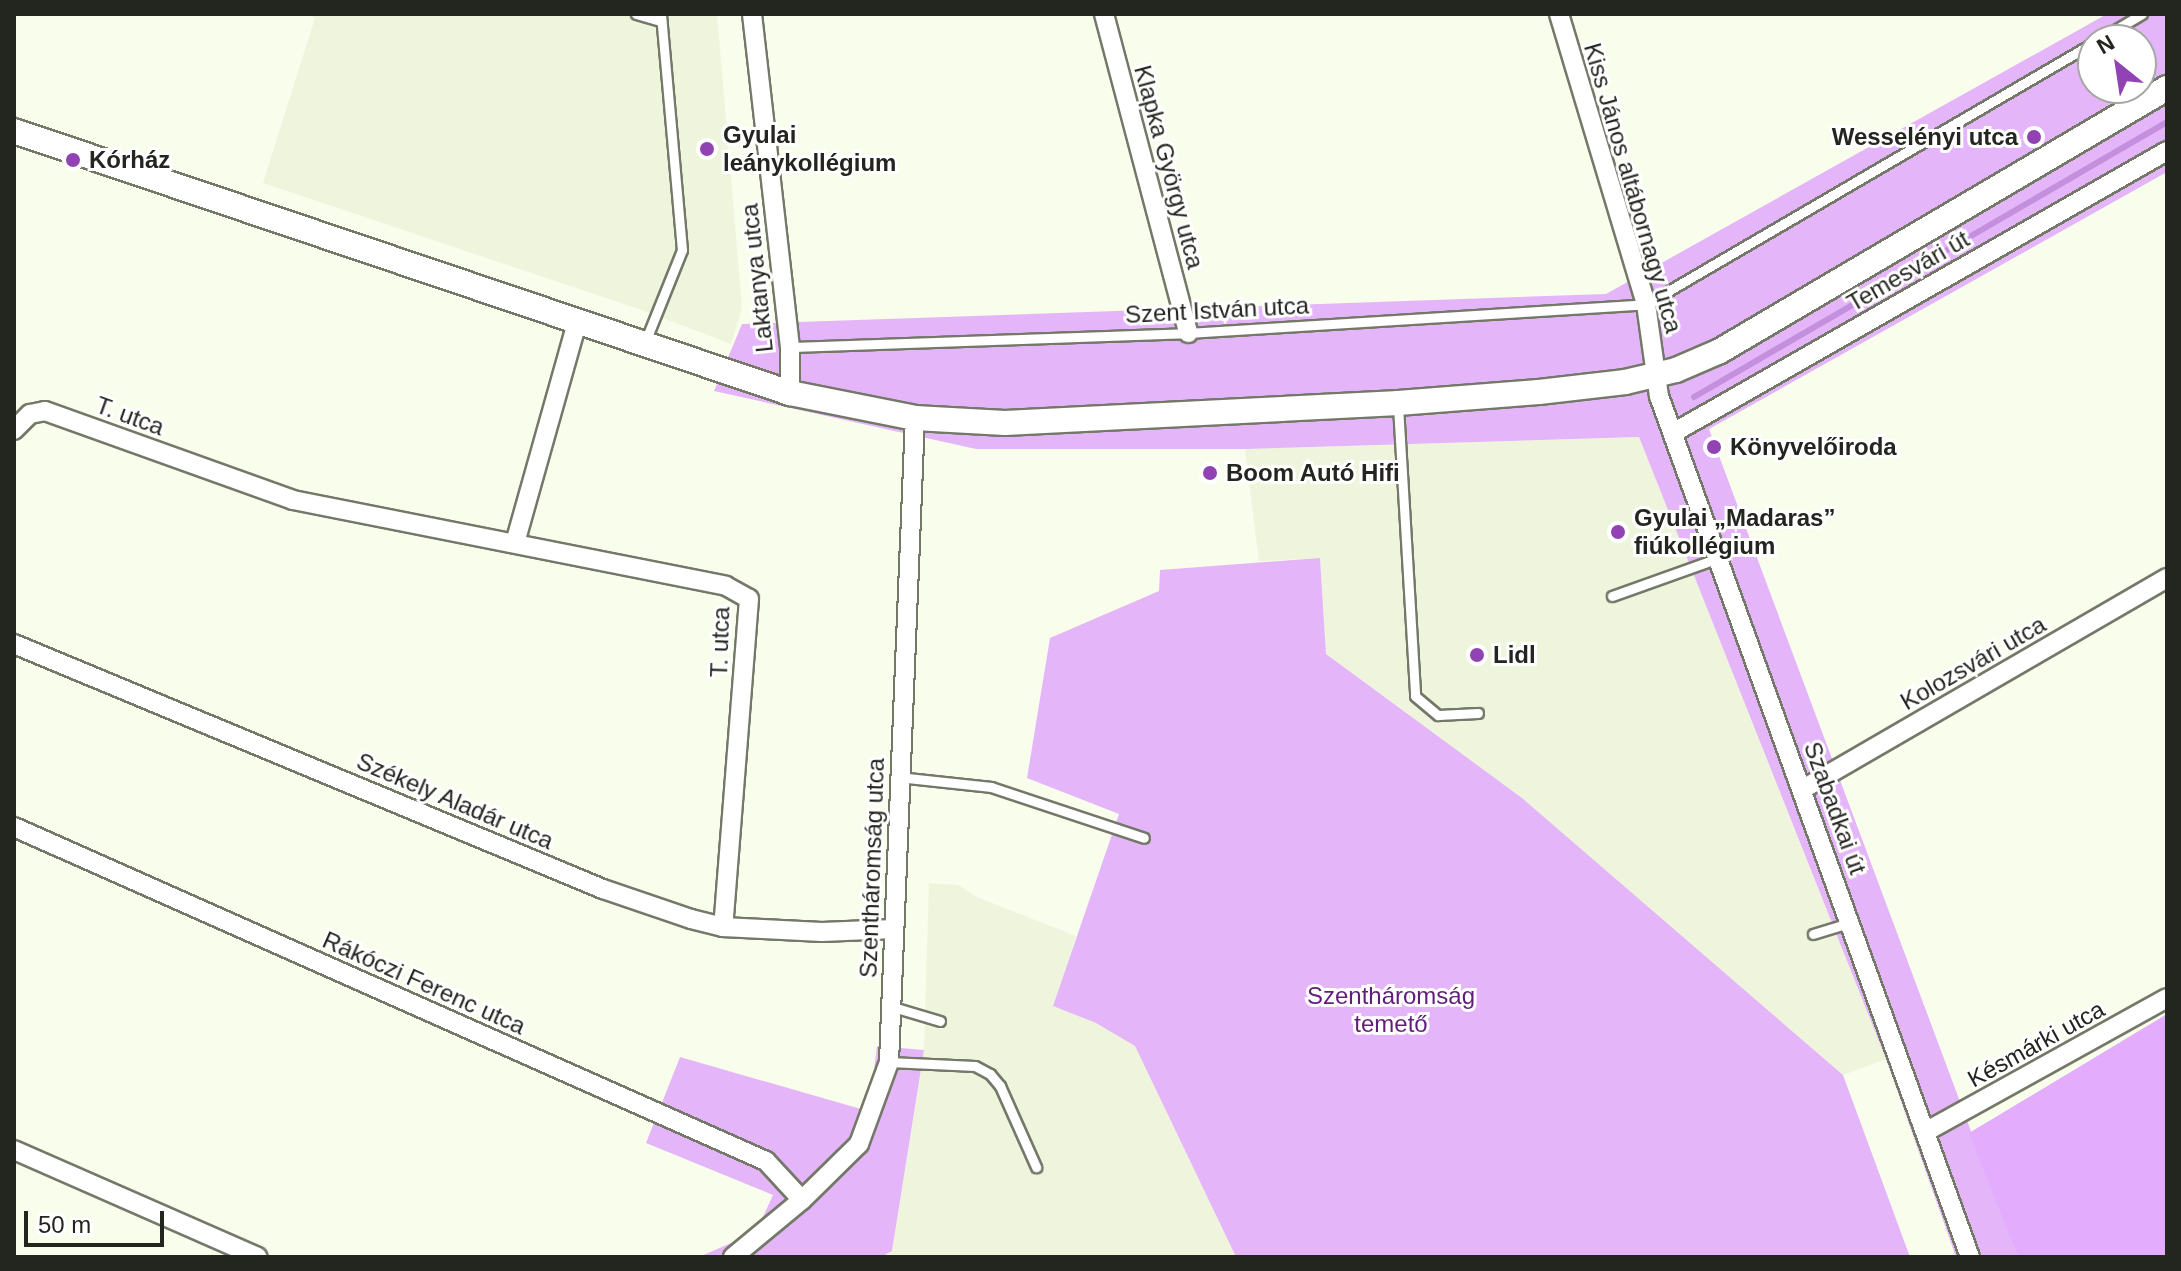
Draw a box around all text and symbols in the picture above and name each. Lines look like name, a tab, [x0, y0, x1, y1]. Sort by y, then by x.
north arrow	[2077, 24, 2157, 104]
text: N	[2093, 30, 2119, 59]
street label: Kiss János altábornagy utca	[1578, 40, 1688, 336]
street label: Klapka György utca	[1128, 62, 1210, 272]
place label: Gyulai leánykollégium	[723, 121, 896, 177]
place label: Wesselényi utca	[1832, 123, 2018, 151]
marker: Wesselényi utca	[2025, 128, 2043, 146]
marker: Gyulai leánykollégium	[698, 140, 716, 158]
place label: Kórház	[89, 146, 170, 174]
marker: Kórház	[64, 151, 82, 169]
street label: Laktanya utca	[735, 202, 779, 354]
street label: Temesvári út	[1842, 225, 1974, 317]
street label: Szent István utca	[1124, 291, 1310, 329]
street label: T. utca	[92, 390, 168, 442]
place label: Könyvelőiroda	[1730, 433, 1897, 461]
marker: Könyvelőiroda	[1705, 438, 1723, 456]
place label: Boom Autó Hifi	[1226, 459, 1401, 487]
marker: Boom Autó Hifi	[1201, 464, 1219, 482]
place label: Gyulai „Madaras” fiúkollégium	[1634, 504, 1835, 560]
marker: Gyulai „Madaras” fiúkollégium	[1609, 523, 1627, 541]
street label: T. utca	[704, 606, 736, 678]
street label: Kolozsvári utca	[1895, 610, 2051, 716]
place label: Lidl	[1493, 641, 1536, 669]
marker: Lidl	[1468, 646, 1486, 664]
street label: Szabadkai út	[1798, 738, 1872, 878]
street label: Székely Aladár utca	[352, 746, 558, 856]
street label: Szentháromság utca	[854, 758, 890, 978]
street label: Rákóczi Ferenc utca	[318, 925, 530, 1041]
park label: Szentháromság temető	[1307, 982, 1475, 1038]
street label: Késmárki utca	[1963, 995, 2109, 1093]
scale bar	[28, 1195, 168, 1245]
text: 50 m	[38, 1211, 91, 1238]

